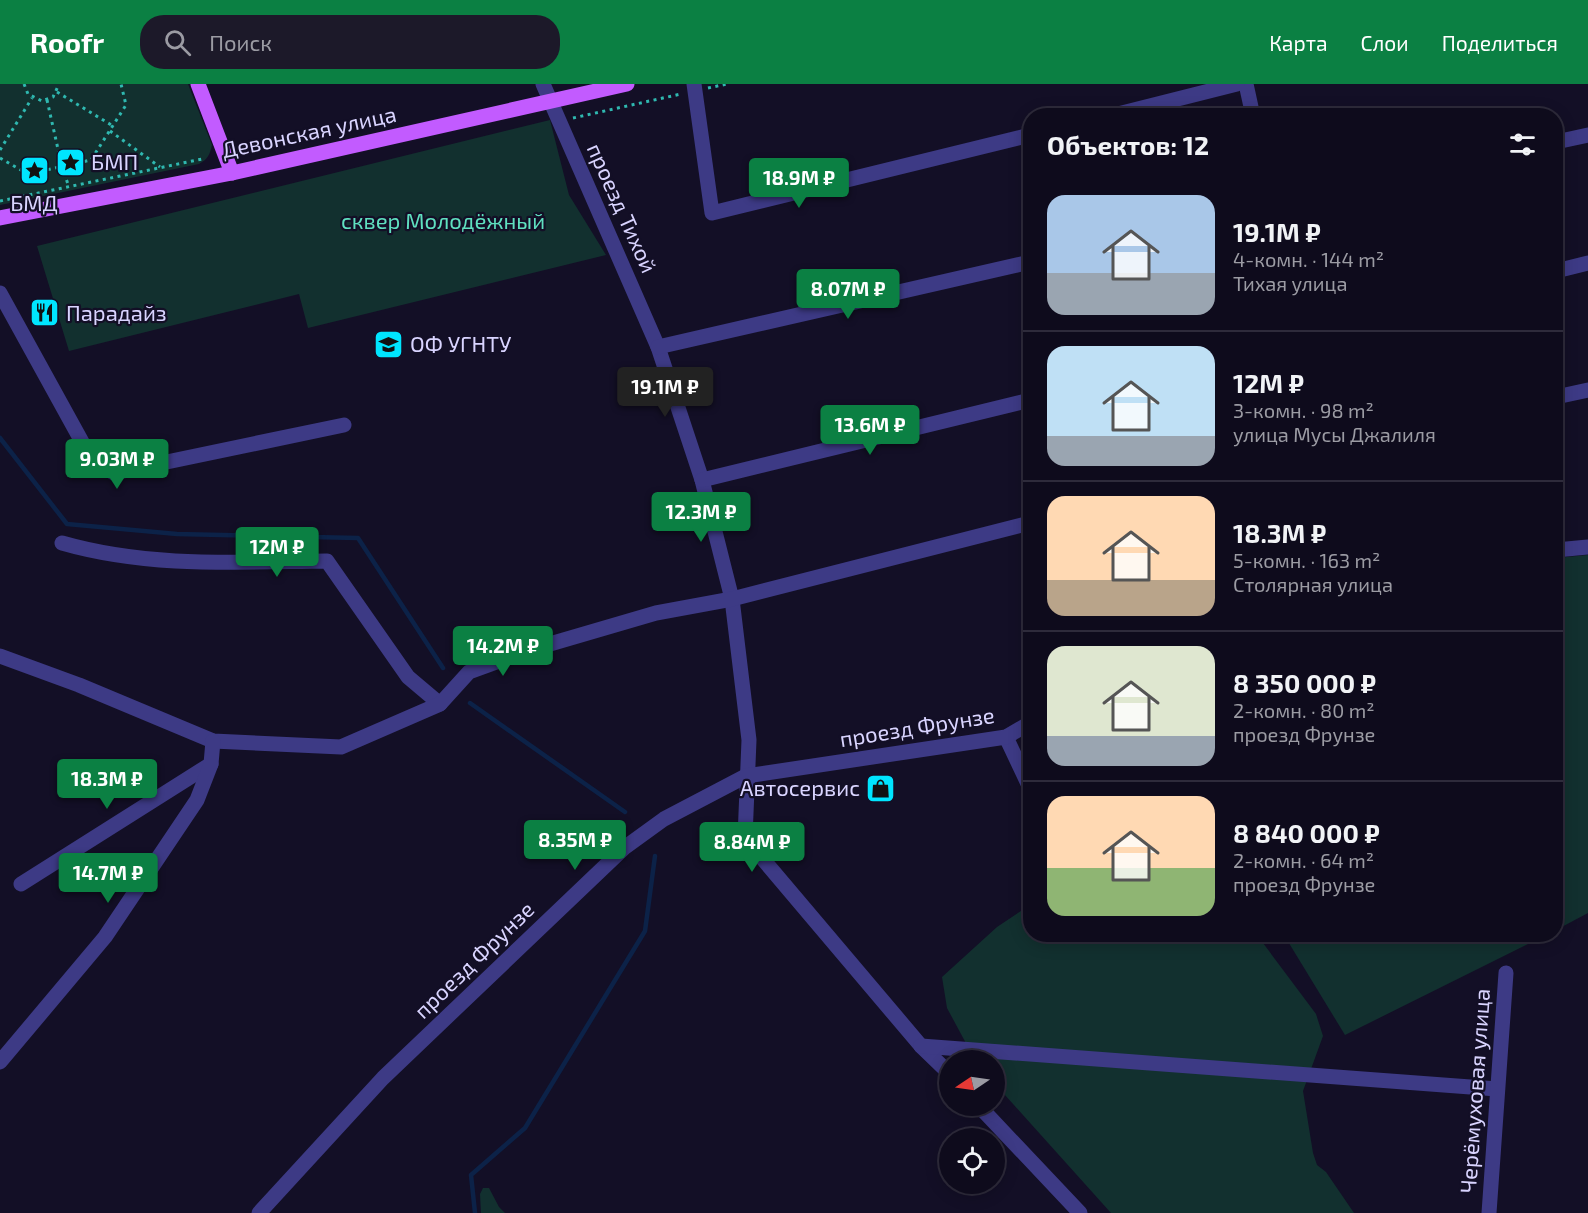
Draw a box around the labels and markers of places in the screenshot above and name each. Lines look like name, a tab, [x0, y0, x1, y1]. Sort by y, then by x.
place icon: БМП	[54, 146, 86, 178]
place label: БМП	[91, 148, 138, 174]
place icon: БМД	[18, 155, 50, 187]
pin: 18.9M ₽	[744, 158, 854, 209]
place label: БМД	[10, 189, 58, 215]
pin: 8.07M ₽	[793, 269, 903, 320]
restaurant icon: Парадайз	[29, 297, 61, 329]
place label: Парадайз	[66, 299, 167, 325]
school or university icon: ОФ УГНТУ	[373, 328, 405, 360]
place label: ОФ УГНТУ	[410, 330, 512, 356]
pin: 19.1M ₽	[610, 367, 720, 418]
pin: 13.6M ₽	[815, 405, 925, 456]
pin: 9.03M ₽	[62, 439, 172, 490]
pin: 12.3M ₽	[646, 492, 756, 543]
pin: 12M ₽	[235, 527, 319, 578]
pin: 14.2M ₽	[448, 626, 558, 677]
pin: 18.3M ₽	[52, 759, 162, 810]
shop icon: Автосервис	[865, 772, 897, 804]
place label: Автосервис	[740, 774, 860, 800]
pin: 8.35M ₽	[520, 820, 630, 871]
pin: 8.84M ₽	[697, 822, 807, 873]
pin: 14.7M ₽	[53, 853, 163, 904]

